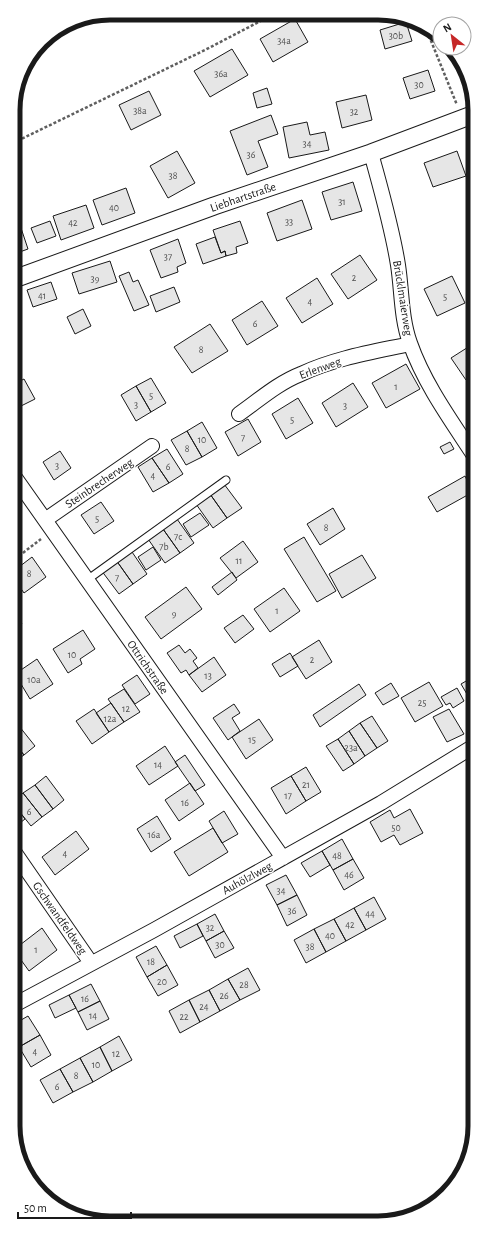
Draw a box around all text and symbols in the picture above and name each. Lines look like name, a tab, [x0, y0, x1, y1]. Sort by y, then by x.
north arrow	[432, 16, 472, 56]
text: N	[441, 21, 453, 34]
house number: 30b	[389, 31, 403, 41]
house number: 34a	[277, 36, 291, 46]
house number: 36a	[214, 69, 228, 79]
house number: 30	[414, 80, 424, 90]
house number: 38a	[133, 106, 147, 116]
house number: 32	[350, 107, 359, 117]
house number: 34	[303, 139, 312, 149]
house number: 36	[247, 150, 256, 160]
house number: 38	[169, 171, 178, 181]
street label: Liebhartstraße	[209, 180, 277, 214]
house number: 31	[338, 197, 346, 207]
house number: 40	[109, 203, 119, 213]
house number: 33	[285, 217, 293, 227]
house number: 42	[68, 218, 78, 228]
house number: 37	[164, 252, 172, 262]
street label: Brücklmaierweg	[391, 259, 415, 337]
house number: 2	[352, 273, 357, 283]
house number: 39	[91, 274, 100, 284]
house number: 41	[38, 291, 46, 301]
house number: 5	[443, 292, 447, 302]
house number: 4	[308, 297, 313, 307]
house number: 6	[253, 319, 258, 329]
house number: 8	[199, 345, 204, 355]
street label: Erlenweg	[298, 355, 342, 381]
house number: 1	[394, 382, 398, 392]
house number: 5	[149, 391, 153, 401]
house number: 3	[134, 400, 138, 410]
house number: 3	[343, 401, 347, 411]
house number: 5	[290, 415, 294, 425]
house number: 7	[241, 433, 245, 443]
house number: 10	[198, 435, 206, 445]
house number: 8	[185, 444, 190, 454]
street label: Steinbrecherweg	[63, 456, 135, 510]
house number: 3	[55, 461, 59, 471]
house number: 6	[166, 462, 171, 472]
house number: 4	[151, 471, 156, 481]
house number: 5	[95, 514, 99, 524]
house number: 8	[324, 523, 329, 533]
house number: 7c	[174, 532, 182, 542]
house number: 7b	[159, 542, 169, 552]
house number: 11	[236, 556, 242, 566]
house number: 8	[27, 569, 32, 579]
house number: 7	[115, 573, 119, 583]
house number: 1	[275, 606, 279, 616]
house number: 9	[172, 609, 177, 619]
street label: Ottrichstraße	[125, 638, 171, 696]
house number: 10	[68, 650, 76, 660]
house number: 2	[310, 655, 315, 665]
house number: 13	[204, 671, 212, 681]
house number: 10a	[27, 675, 41, 685]
house number: 25	[418, 698, 426, 708]
house number: 12	[122, 704, 130, 714]
house number: 12a	[104, 714, 117, 724]
house number: 15	[248, 735, 256, 745]
house number: 23a	[344, 743, 358, 753]
house number: 14	[154, 760, 162, 770]
house number: 21	[302, 780, 310, 790]
house number: 17	[284, 791, 292, 801]
house number: 16	[181, 798, 189, 808]
house number: 6	[27, 807, 32, 817]
house number: 50	[391, 823, 401, 833]
house number: 16a	[148, 830, 161, 840]
house number: 4	[63, 849, 68, 859]
house number: 48	[332, 851, 342, 861]
street label: Auhölzlweg	[220, 859, 274, 897]
house number: 46	[344, 870, 354, 880]
street label: Gschwandfeldweg	[31, 880, 89, 957]
house number: 34	[277, 886, 286, 896]
house number: 36	[288, 906, 297, 916]
house number: 44	[365, 909, 375, 919]
house number: 42	[345, 920, 355, 930]
house number: 32	[206, 923, 215, 933]
house number: 40	[325, 931, 335, 941]
house number: 30	[215, 940, 225, 950]
house number: 38	[306, 942, 315, 952]
house number: 1	[34, 945, 38, 955]
house number: 18	[147, 957, 155, 967]
house number: 20	[157, 977, 167, 987]
house number: 28	[239, 980, 249, 990]
house number: 26	[219, 991, 229, 1001]
house number: 16	[81, 994, 89, 1004]
house number: 24	[199, 1002, 209, 1012]
house number: 14	[89, 1011, 97, 1021]
house number: 22	[179, 1012, 189, 1022]
house number: 4	[33, 1047, 38, 1057]
house number: 12	[112, 1049, 120, 1059]
house number: 10	[92, 1060, 100, 1070]
house number: 8	[74, 1071, 79, 1081]
house number: 6	[55, 1082, 60, 1092]
scale bar	[18, 1194, 131, 1220]
text: 50 m	[24, 1202, 47, 1214]

